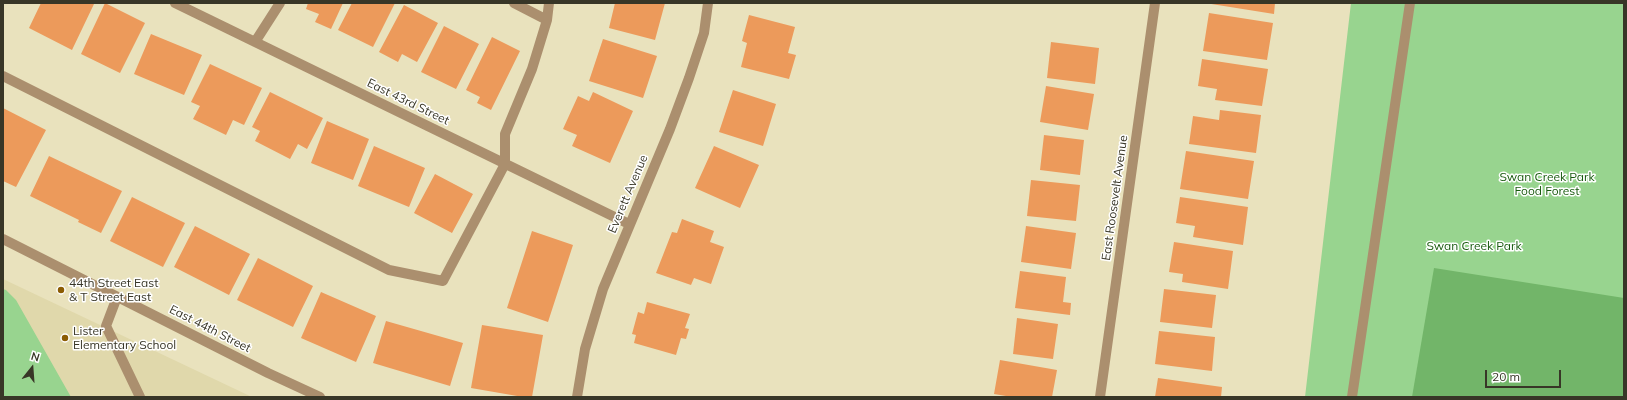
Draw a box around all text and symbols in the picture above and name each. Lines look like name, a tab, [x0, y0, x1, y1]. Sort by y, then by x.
street label: East 43rd Street	[365, 76, 451, 128]
street label: East Roosevelt Avenue	[1099, 134, 1131, 262]
street label: Everett Avenue	[605, 153, 651, 235]
park label: Swan Creek Park Food Forest	[1499, 170, 1595, 198]
park label: Swan Creek Park	[1426, 239, 1522, 253]
place label: 44th Street East & T Street East	[69, 276, 158, 304]
marker: 44th Street East & T Street East	[56, 285, 66, 295]
street label: East 44th Street	[167, 302, 253, 356]
place label: Lister Elementary School	[73, 324, 176, 352]
marker: Lister Elementary School	[60, 333, 70, 343]
north arrow	[12, 348, 52, 388]
text: N	[29, 349, 42, 364]
scale bar	[1487, 362, 1563, 388]
text: 20 m	[1492, 369, 1520, 384]

